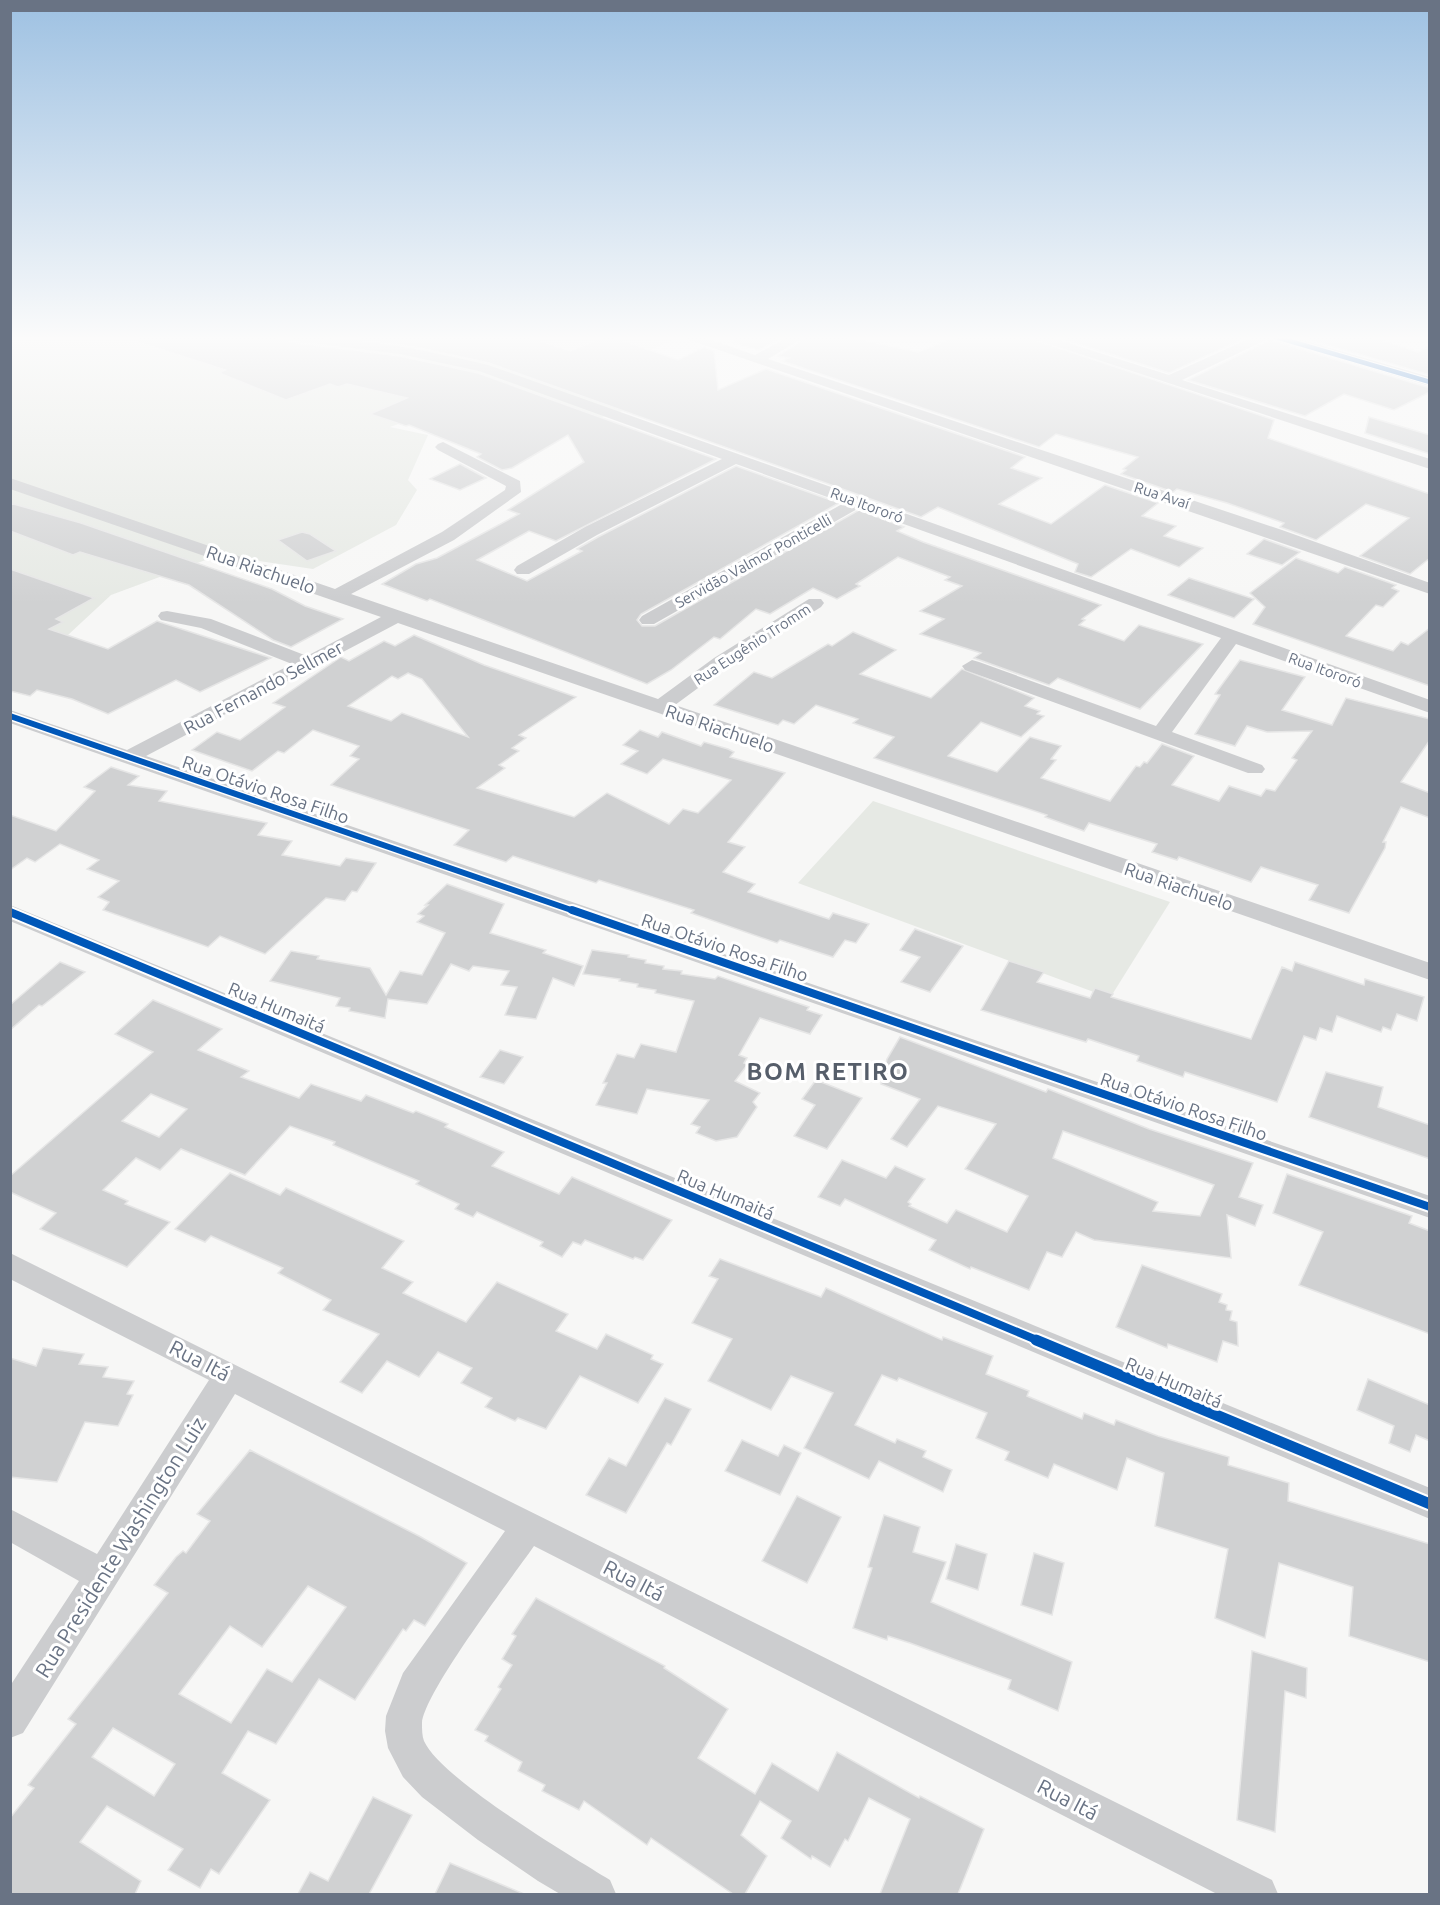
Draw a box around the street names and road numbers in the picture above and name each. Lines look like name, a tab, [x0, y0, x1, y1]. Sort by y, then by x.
street label: Rua Avaí	[1132, 478, 1192, 512]
street label: Rua Itororó	[828, 484, 906, 526]
street label: Servidão Valmor Ponticelli	[672, 511, 834, 611]
street label: Rua Riachuelo	[204, 541, 318, 597]
street label: Rua Eugênio Tromm	[691, 600, 813, 688]
street label: Rua Fernando Sellmer	[180, 637, 346, 737]
street label: Rua Itororó	[1286, 649, 1364, 691]
street label: Rua Riachuelo	[663, 700, 777, 756]
street label: Rua Otávio Rosa Filho	[180, 751, 352, 827]
street label: Rua Riachuelo	[1122, 858, 1236, 914]
street label: Rua Otávio Rosa Filho	[639, 909, 811, 985]
street label: Rua Humaitá	[226, 978, 328, 1036]
street label: Rua Otávio Rosa Filho	[1098, 1068, 1270, 1144]
street label: Rua Humaitá	[675, 1165, 777, 1223]
street label: Rua Itá	[166, 1335, 234, 1385]
street label: Rua Humaitá	[1123, 1353, 1225, 1411]
street label: Rua Presidente Washington Luiz	[30, 1412, 210, 1682]
street label: Rua Itá	[600, 1555, 668, 1605]
street label: Rua Itá	[1034, 1774, 1102, 1824]

